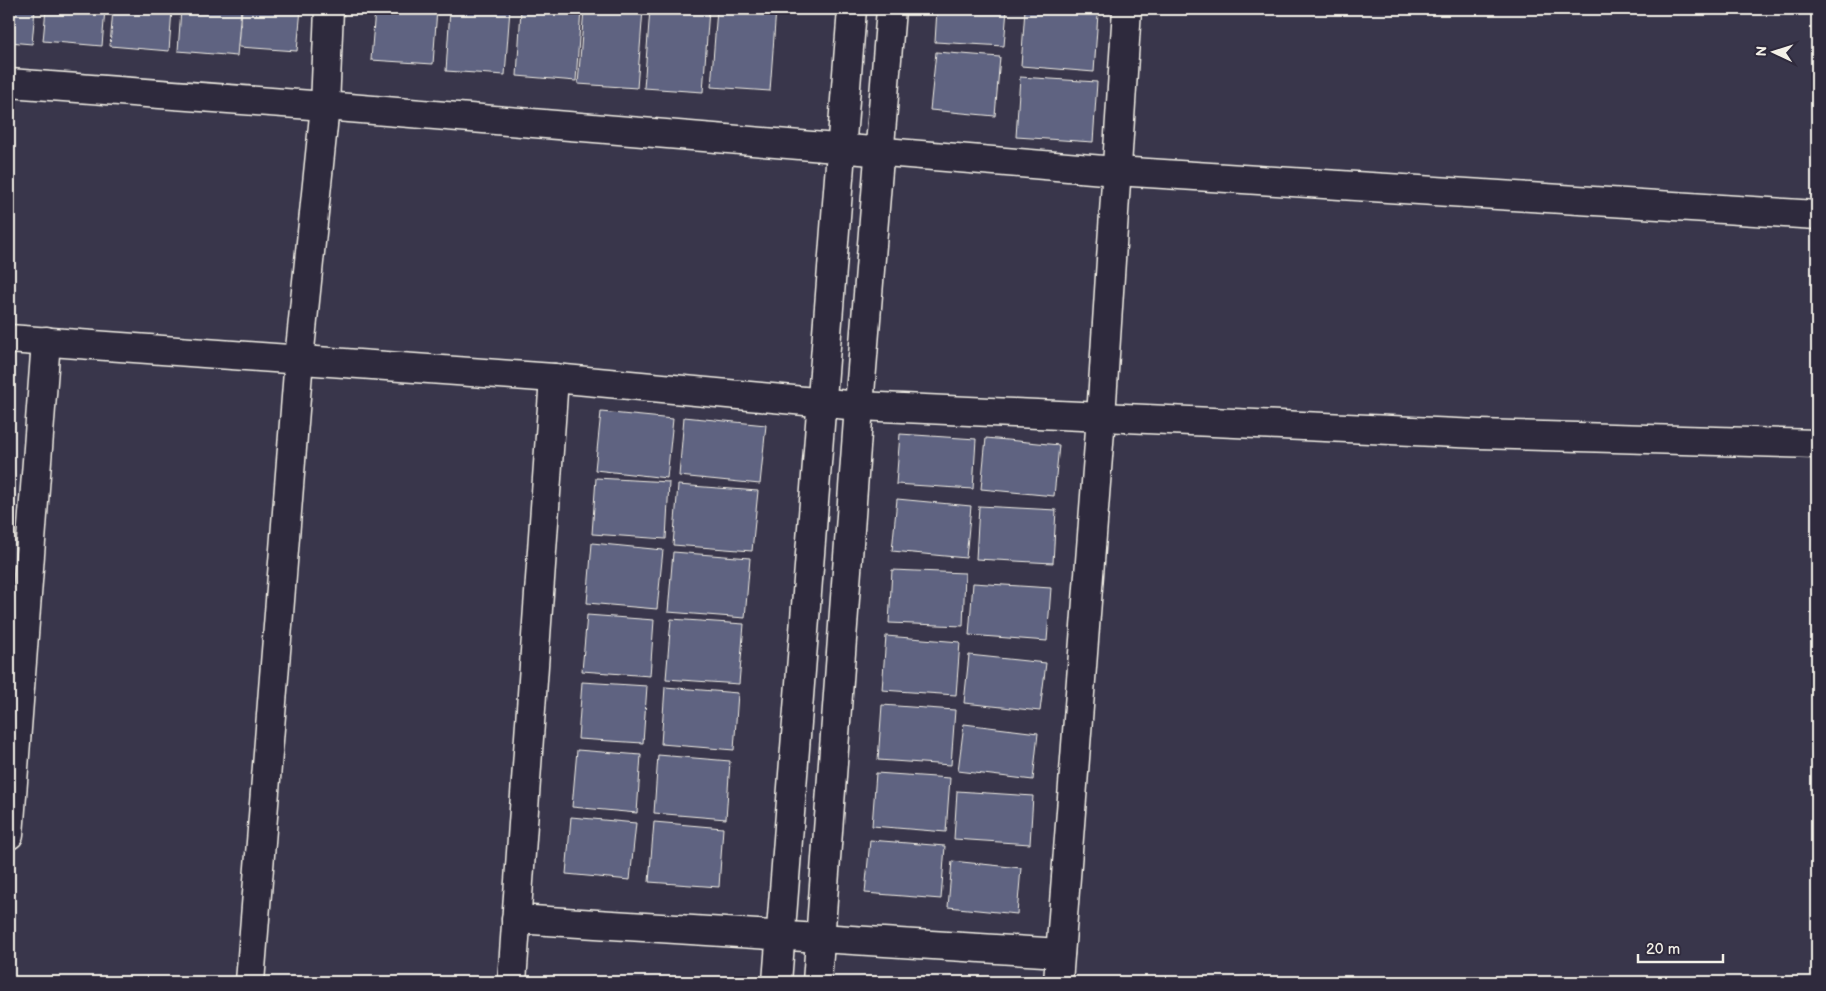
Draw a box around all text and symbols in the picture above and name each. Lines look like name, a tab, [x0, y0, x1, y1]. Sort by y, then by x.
north arrow	[1748, 28, 1798, 78]
text: N	[1753, 45, 1770, 57]
scale bar	[1638, 931, 1724, 963]
text: 20 m	[1646, 940, 1680, 959]

